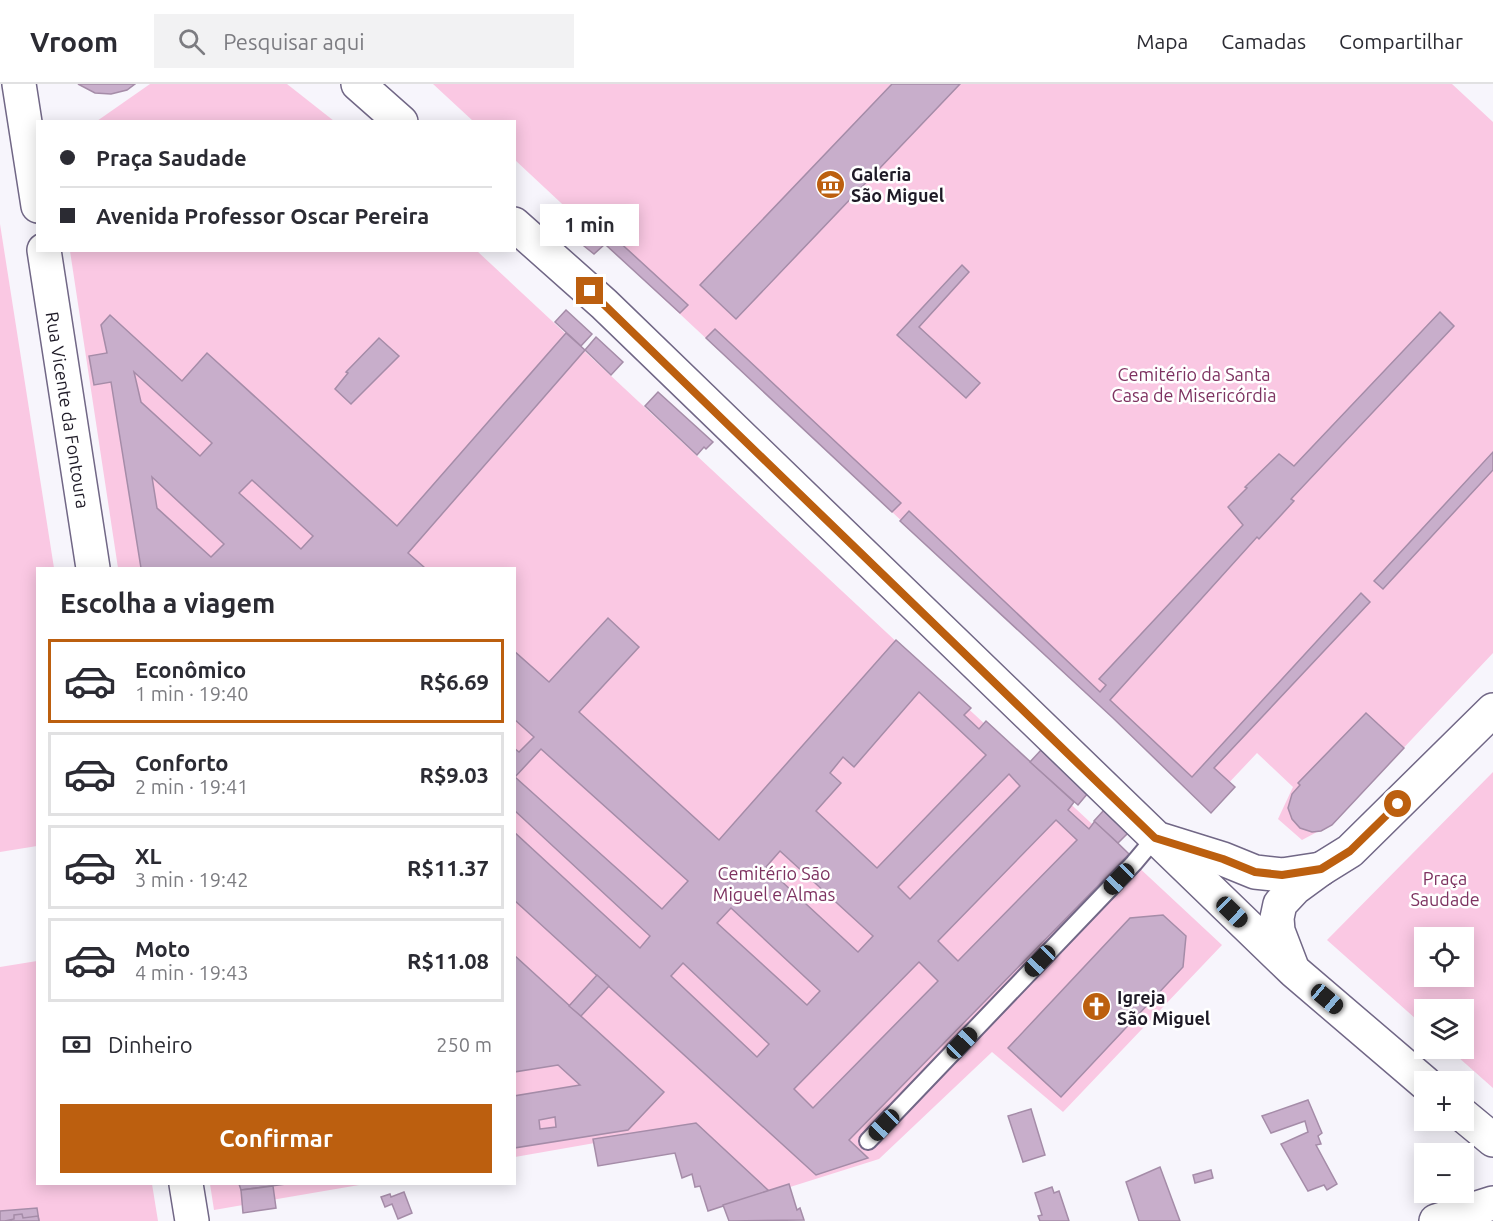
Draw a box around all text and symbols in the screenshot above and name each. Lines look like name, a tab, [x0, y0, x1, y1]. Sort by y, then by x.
search box	[154, 14, 574, 68]
icon: search	[175, 25, 208, 58]
text: Vroom	[30, 26, 118, 57]
text: Pesquisar aqui	[223, 29, 365, 54]
text: Mapa	[1136, 29, 1188, 53]
text: Camadas	[1221, 29, 1306, 53]
text: Compartilhar	[1339, 29, 1463, 53]
text: Praça Saudade	[96, 145, 247, 170]
place label: Galeria São Miguel	[851, 164, 945, 205]
museum icon: Galeria São Miguel	[814, 168, 846, 200]
text: Avenida Professor Oscar Pereira	[96, 203, 429, 228]
callout: 1 min	[540, 204, 640, 246]
text: 1 min	[564, 213, 615, 236]
route end	[576, 277, 603, 304]
street label: Rua Vicente da Fontoura	[43, 310, 93, 510]
park label: Cemitério da Santa Casa de Misericórdia	[1112, 364, 1276, 405]
text: Escolha a viagem	[60, 588, 275, 618]
icon: car	[63, 654, 117, 708]
text: Econômico	[135, 657, 246, 682]
text: R$6.69	[420, 669, 489, 694]
text: 1 min · 19:40	[135, 682, 249, 705]
icon: car	[63, 747, 117, 801]
text: Conforto	[135, 750, 229, 775]
text: R$9.03	[420, 762, 489, 787]
text: 2 min · 19:41	[135, 775, 249, 798]
route start	[1384, 790, 1411, 817]
icon: car	[63, 840, 117, 894]
text: XL	[135, 843, 162, 868]
text: R$11.37	[407, 855, 489, 880]
car	[1100, 860, 1138, 898]
park label: Cemitério São Miguel e Almas	[713, 863, 835, 904]
text: 3 min · 19:42	[135, 868, 249, 891]
park label: Praça Saudade	[1410, 868, 1480, 909]
car	[1213, 893, 1251, 931]
map controls	[1414, 927, 1474, 1203]
button: locate	[1414, 927, 1474, 987]
icon: car	[63, 933, 117, 987]
text: Moto	[135, 936, 190, 961]
car	[1021, 942, 1059, 980]
text: R$11.08	[407, 948, 489, 973]
text: 4 min · 19:43	[135, 961, 249, 984]
car	[1307, 981, 1347, 1017]
place label: Igreja São Miguel	[1117, 987, 1211, 1028]
church icon: Igreja São Miguel	[1080, 991, 1112, 1023]
button: layers	[1414, 999, 1474, 1059]
car	[943, 1024, 981, 1062]
icon: cash	[60, 1028, 93, 1061]
text: Dinheiro	[108, 1032, 193, 1057]
text: 250 m	[436, 1033, 492, 1056]
button: +	[1414, 1071, 1474, 1131]
button: Confirmar	[60, 1104, 492, 1173]
car	[865, 1106, 903, 1144]
button: −	[1414, 1143, 1474, 1203]

